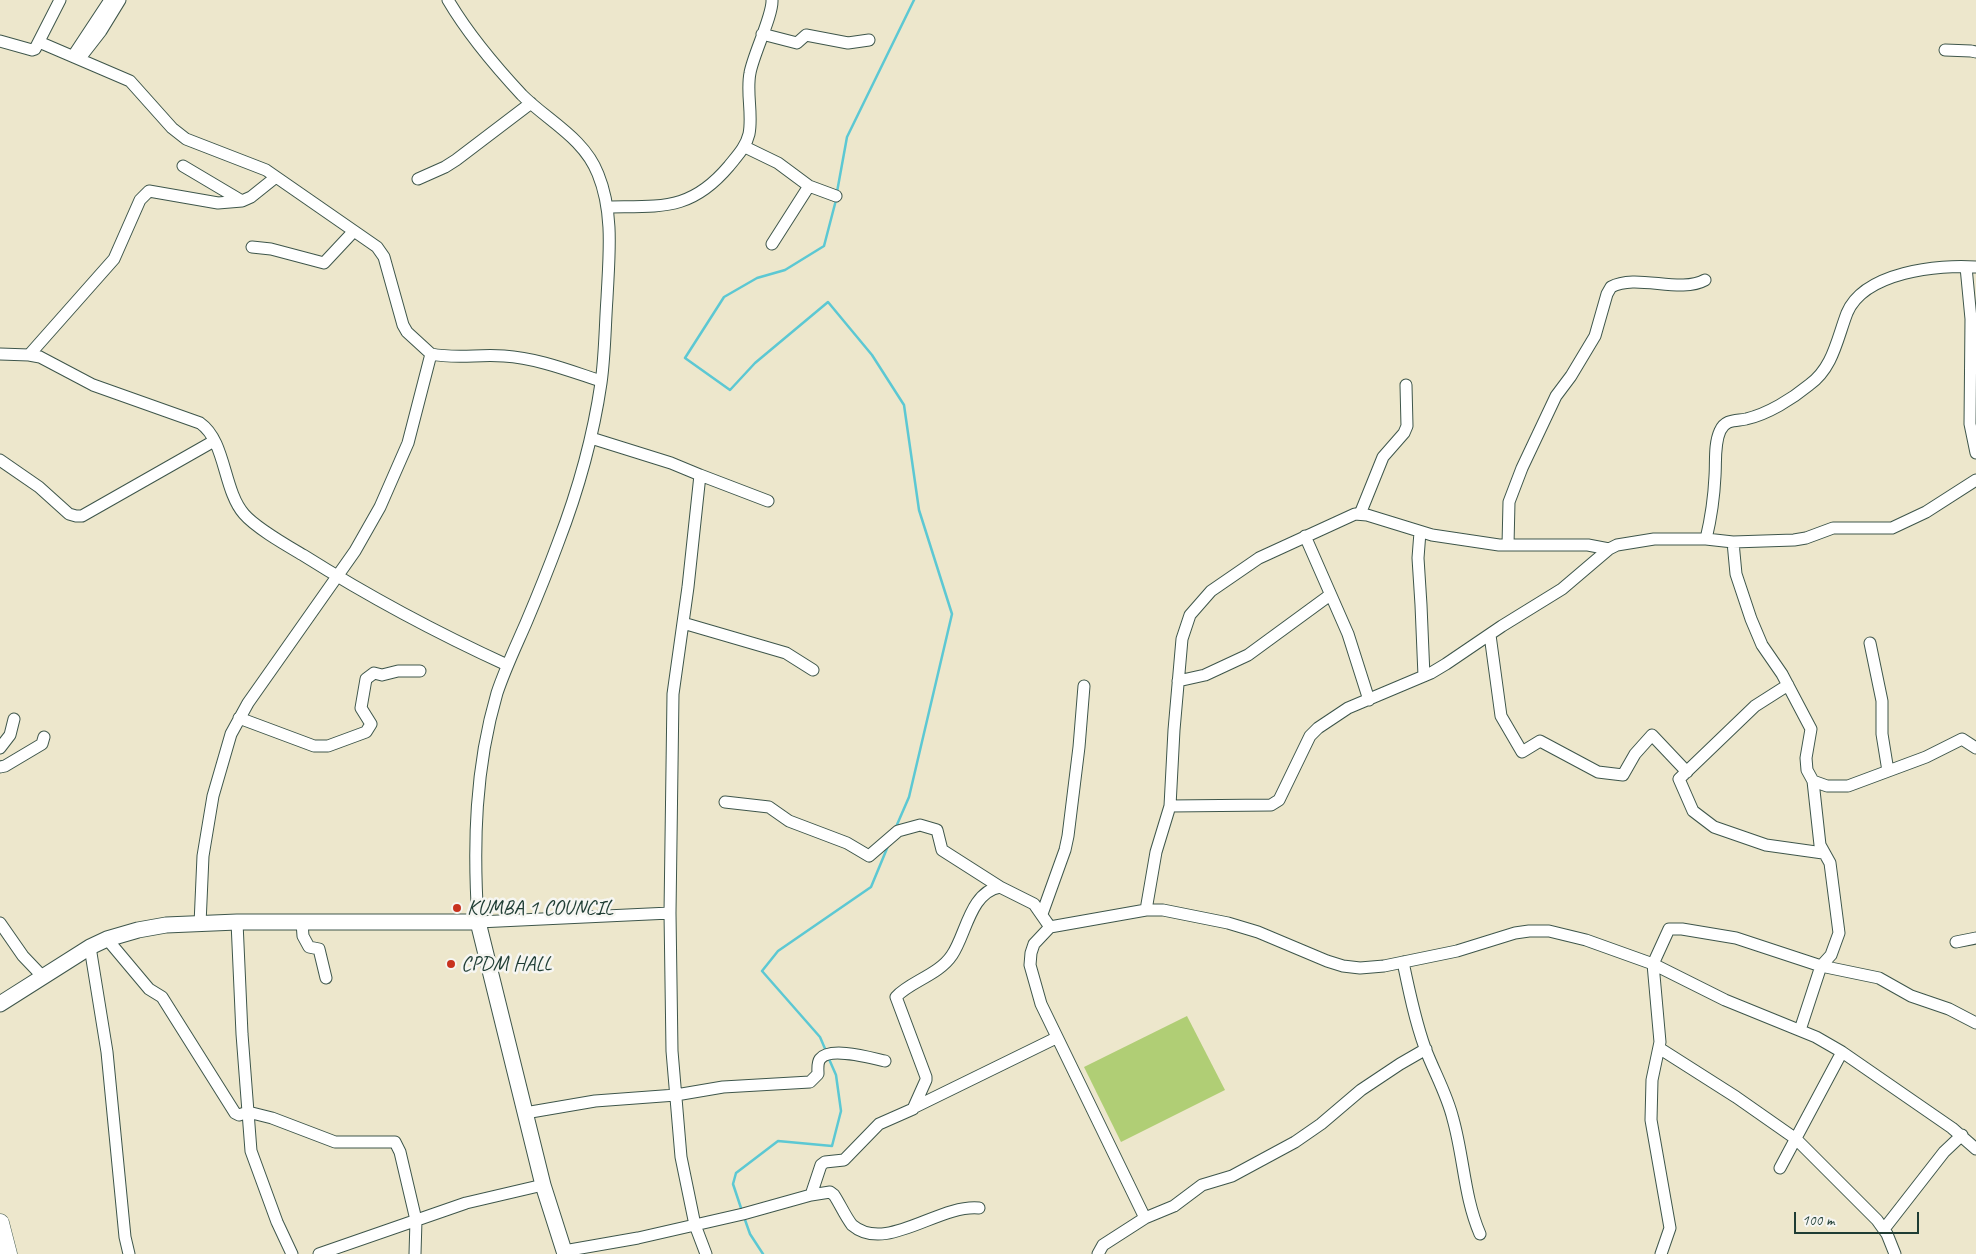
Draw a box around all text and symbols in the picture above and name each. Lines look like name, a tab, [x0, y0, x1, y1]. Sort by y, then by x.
place label: KUMBA 1 COUNCIL	[467, 895, 613, 921]
marker: KUMBA 1 COUNCIL	[451, 902, 463, 914]
place label: CPDM HALL	[461, 951, 552, 977]
marker: CPDM HALL	[445, 958, 457, 970]
scale bar	[1796, 1202, 1921, 1234]
text: 100 m	[1802, 1211, 1834, 1230]

